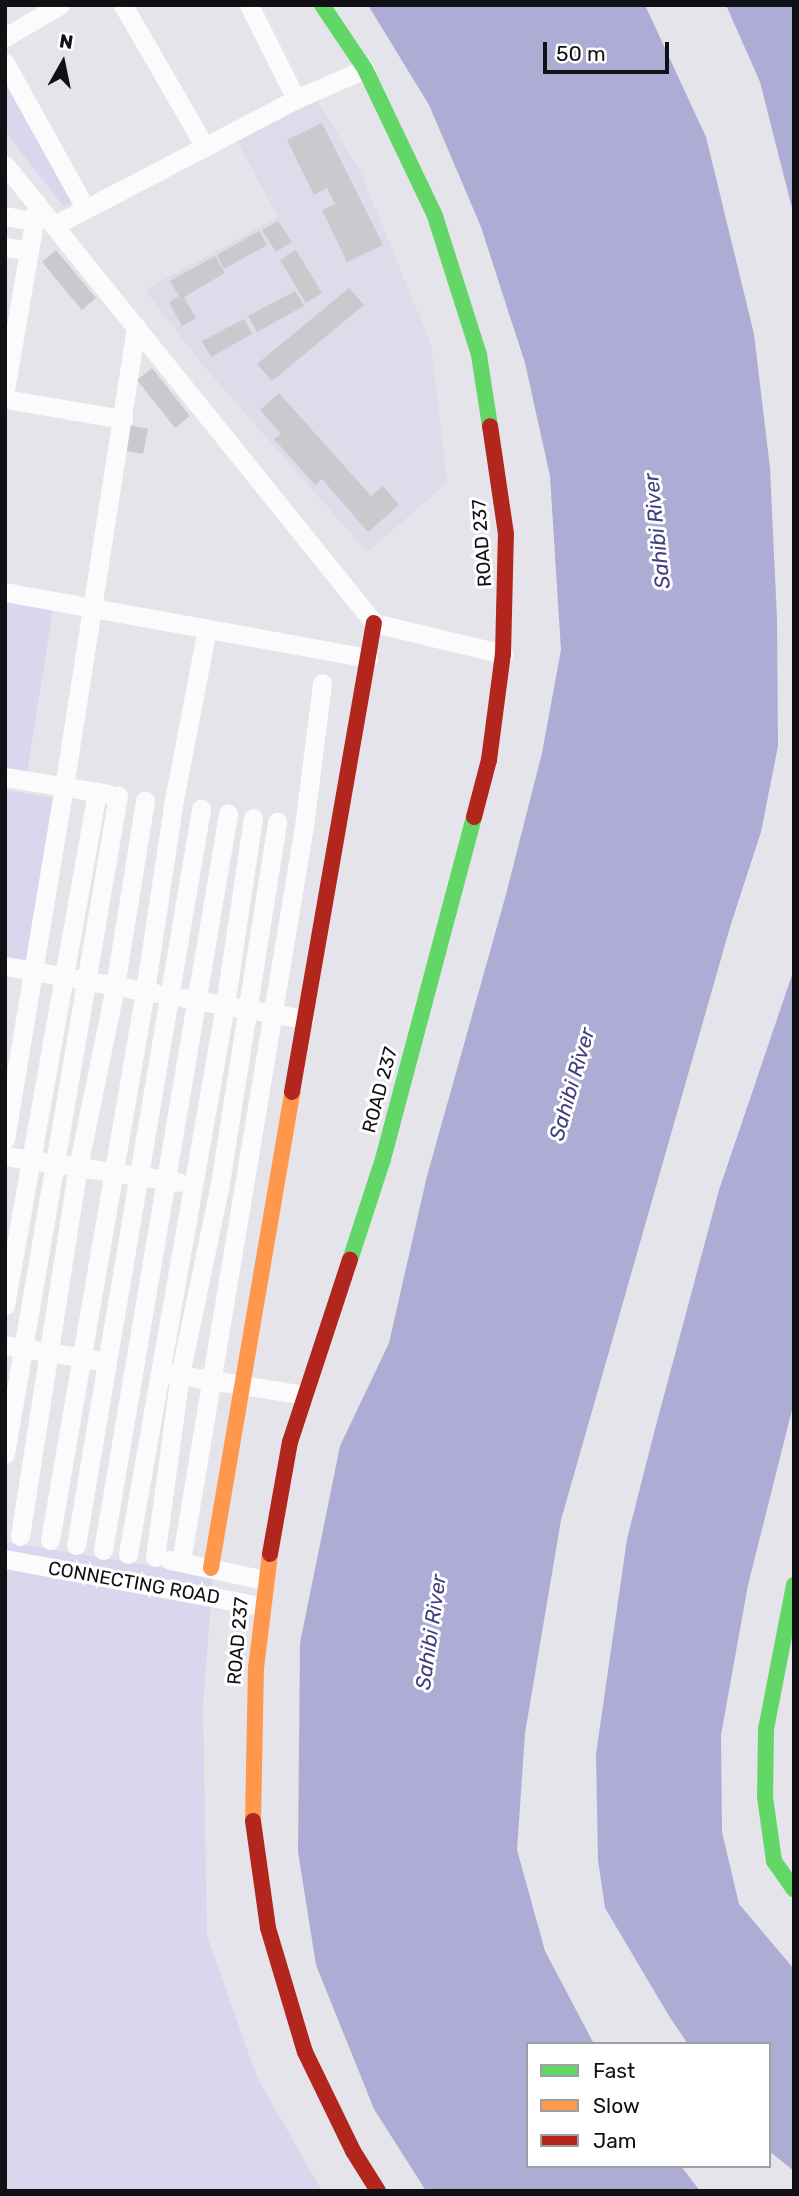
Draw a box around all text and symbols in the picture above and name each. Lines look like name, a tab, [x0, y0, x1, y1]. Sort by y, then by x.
north arrow	[28, 28, 98, 98]
scale bar	[547, 28, 673, 72]
text: N	[58, 29, 75, 54]
text: 50 m	[556, 41, 606, 66]
water label: Sahibi River	[638, 472, 676, 590]
street label: ROAD 237	[468, 498, 496, 588]
water label: Sahibi River	[544, 1025, 600, 1143]
street label: ROAD 237	[358, 1045, 402, 1135]
street label: CONNECTING ROAD	[46, 1557, 222, 1609]
water label: Sahibi River	[410, 1573, 452, 1691]
street label: ROAD 237	[223, 1596, 253, 1686]
legend	[526, 2042, 771, 2168]
text: Fast	[593, 2058, 635, 2083]
text: Slow	[593, 2093, 640, 2118]
text: Jam	[593, 2128, 637, 2153]

